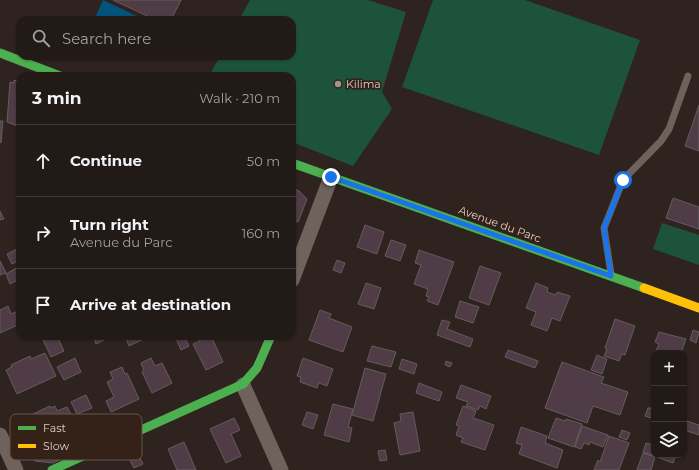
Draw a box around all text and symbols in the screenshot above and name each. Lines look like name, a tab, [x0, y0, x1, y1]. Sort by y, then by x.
search box	[16, 16, 296, 60]
icon: search	[30, 27, 52, 49]
text: Search here	[62, 29, 151, 48]
place label: Kilima	[346, 77, 381, 91]
marker: Kilima	[333, 79, 343, 89]
text: 3 min	[32, 88, 82, 108]
text: Walk · 210 m	[199, 90, 280, 106]
icon: ahead	[32, 150, 54, 172]
text: Continue	[70, 151, 142, 170]
text: 50 m	[247, 153, 280, 169]
route end	[322, 168, 340, 186]
route start	[614, 171, 632, 189]
street label: Avenue du Parc	[457, 203, 543, 245]
text: Turn right	[70, 215, 149, 234]
icon: right	[32, 222, 54, 244]
text: 160 m	[242, 225, 280, 241]
text: Avenue du Parc	[70, 234, 173, 250]
icon: arrive	[32, 294, 54, 316]
text: Arrive at destination	[70, 295, 231, 314]
map controls	[651, 350, 687, 458]
button: +	[651, 350, 687, 386]
button: −	[651, 386, 687, 422]
legend	[10, 414, 142, 460]
text: Fast	[43, 421, 67, 435]
button: layers	[651, 422, 687, 458]
text: Slow	[43, 439, 69, 453]

